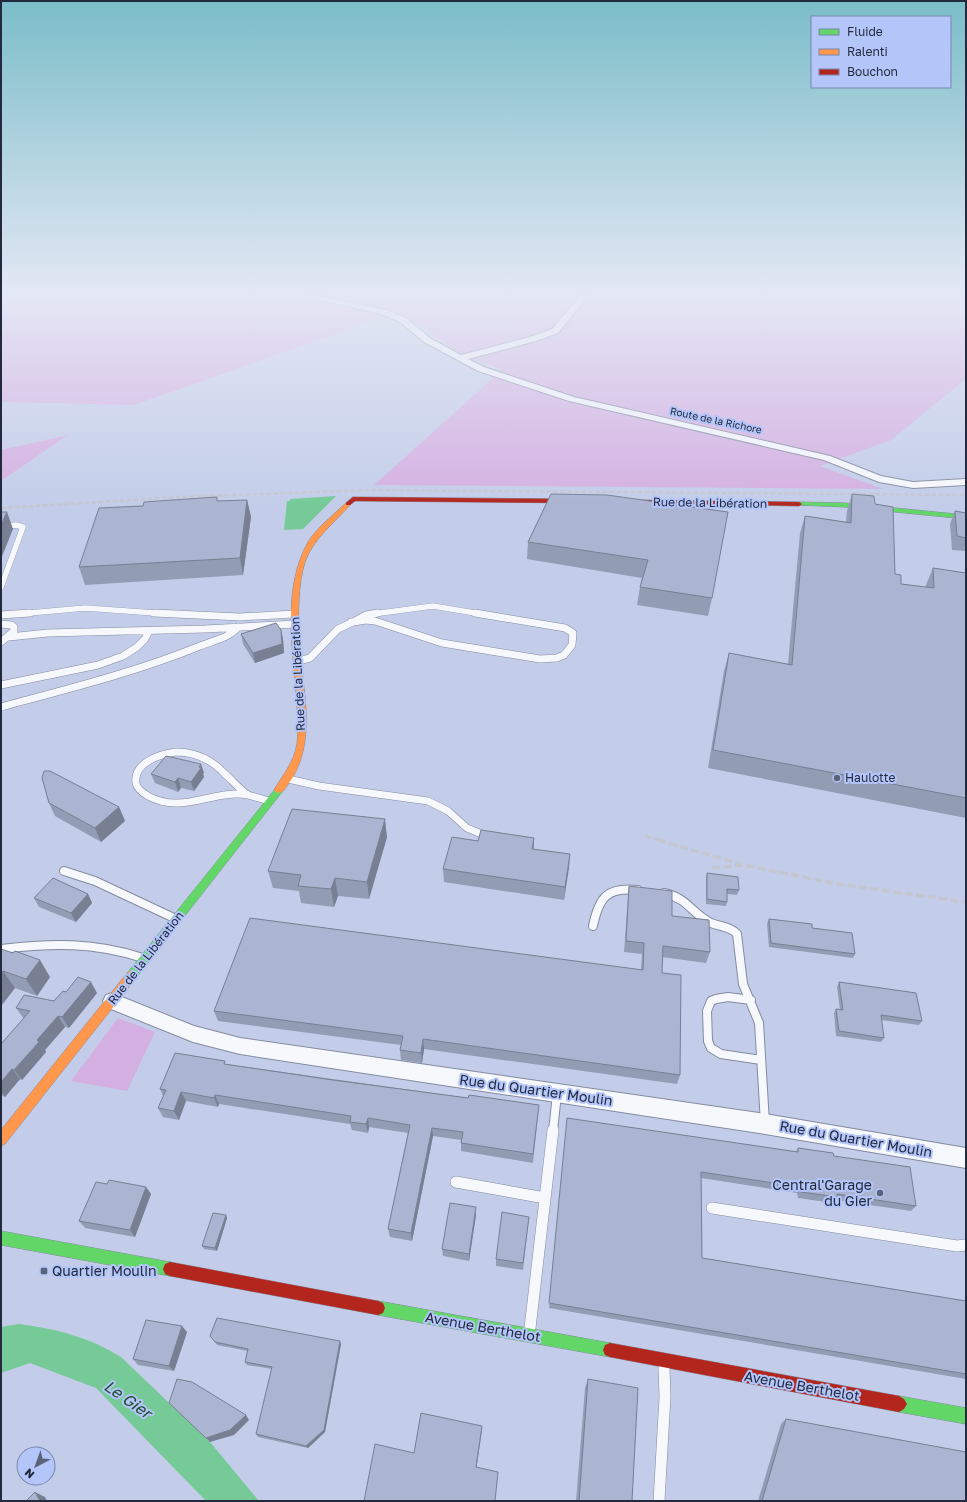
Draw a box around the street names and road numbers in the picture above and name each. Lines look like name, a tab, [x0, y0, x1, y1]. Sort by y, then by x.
street label: Route de la Richore	[669, 404, 763, 436]
street label: Rue de la Libération	[653, 494, 767, 511]
street label: Rue de la Libération	[287, 617, 308, 732]
street label: Rue de la Libération	[105, 908, 187, 1007]
street label: Rue du Quartier Moulin	[458, 1070, 614, 1109]
street label: Rue du Quartier Moulin	[778, 1117, 934, 1160]
street label: Avenue Berthelot	[424, 1308, 542, 1345]
street label: Avenue Berthelot	[743, 1367, 861, 1404]

